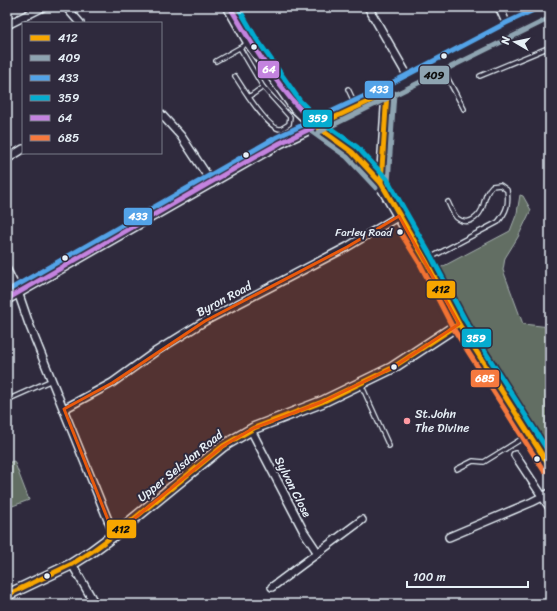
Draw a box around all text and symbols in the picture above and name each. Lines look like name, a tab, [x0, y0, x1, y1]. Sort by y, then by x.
legend	[22, 22, 162, 154]
north arrow	[495, 22, 535, 62]
text: 412	[58, 27, 78, 49]
text: N	[495, 35, 516, 47]
unlabelled marker	[249, 42, 259, 52]
text: 409	[58, 47, 80, 69]
unlabelled marker	[439, 51, 449, 61]
line badge: 64	[257, 60, 280, 79]
text: 64	[261, 60, 276, 79]
line badge: 409	[419, 65, 450, 85]
text: 409	[423, 66, 445, 85]
text: 433	[58, 67, 79, 89]
line badge: 433	[364, 80, 394, 99]
text: 433	[369, 80, 389, 99]
text: 359	[58, 87, 79, 109]
text: 64	[58, 107, 73, 129]
line badge: 359	[302, 109, 333, 128]
text: 359	[307, 109, 328, 128]
text: 685	[58, 127, 79, 149]
unlabelled marker	[241, 150, 251, 160]
line badge: 433	[123, 207, 153, 226]
text: 433	[128, 207, 148, 226]
place label: Farley Road	[335, 223, 393, 242]
marker: Farley Road	[395, 227, 405, 237]
unlabelled marker	[60, 253, 70, 263]
street label: Byron Road	[192, 274, 257, 323]
line badge: 412	[426, 280, 456, 299]
text: 412	[431, 280, 451, 299]
line badge: 359	[461, 328, 492, 348]
text: 359	[465, 329, 486, 348]
unlabelled marker	[389, 362, 399, 372]
line badge: 685	[470, 369, 500, 388]
text: 685	[474, 369, 495, 388]
place label: St.John The Divine	[415, 403, 469, 439]
marker: St.John The Divine	[402, 416, 412, 426]
street label: Upper Selsdon Road	[132, 424, 228, 508]
street label: Sylvan Close	[268, 453, 318, 522]
unlabelled marker	[532, 454, 542, 464]
line badge: 412	[106, 519, 137, 539]
text: 412	[111, 520, 131, 539]
scale bar	[407, 563, 528, 589]
text: 100 m	[413, 566, 446, 588]
unlabelled marker	[42, 571, 52, 581]

